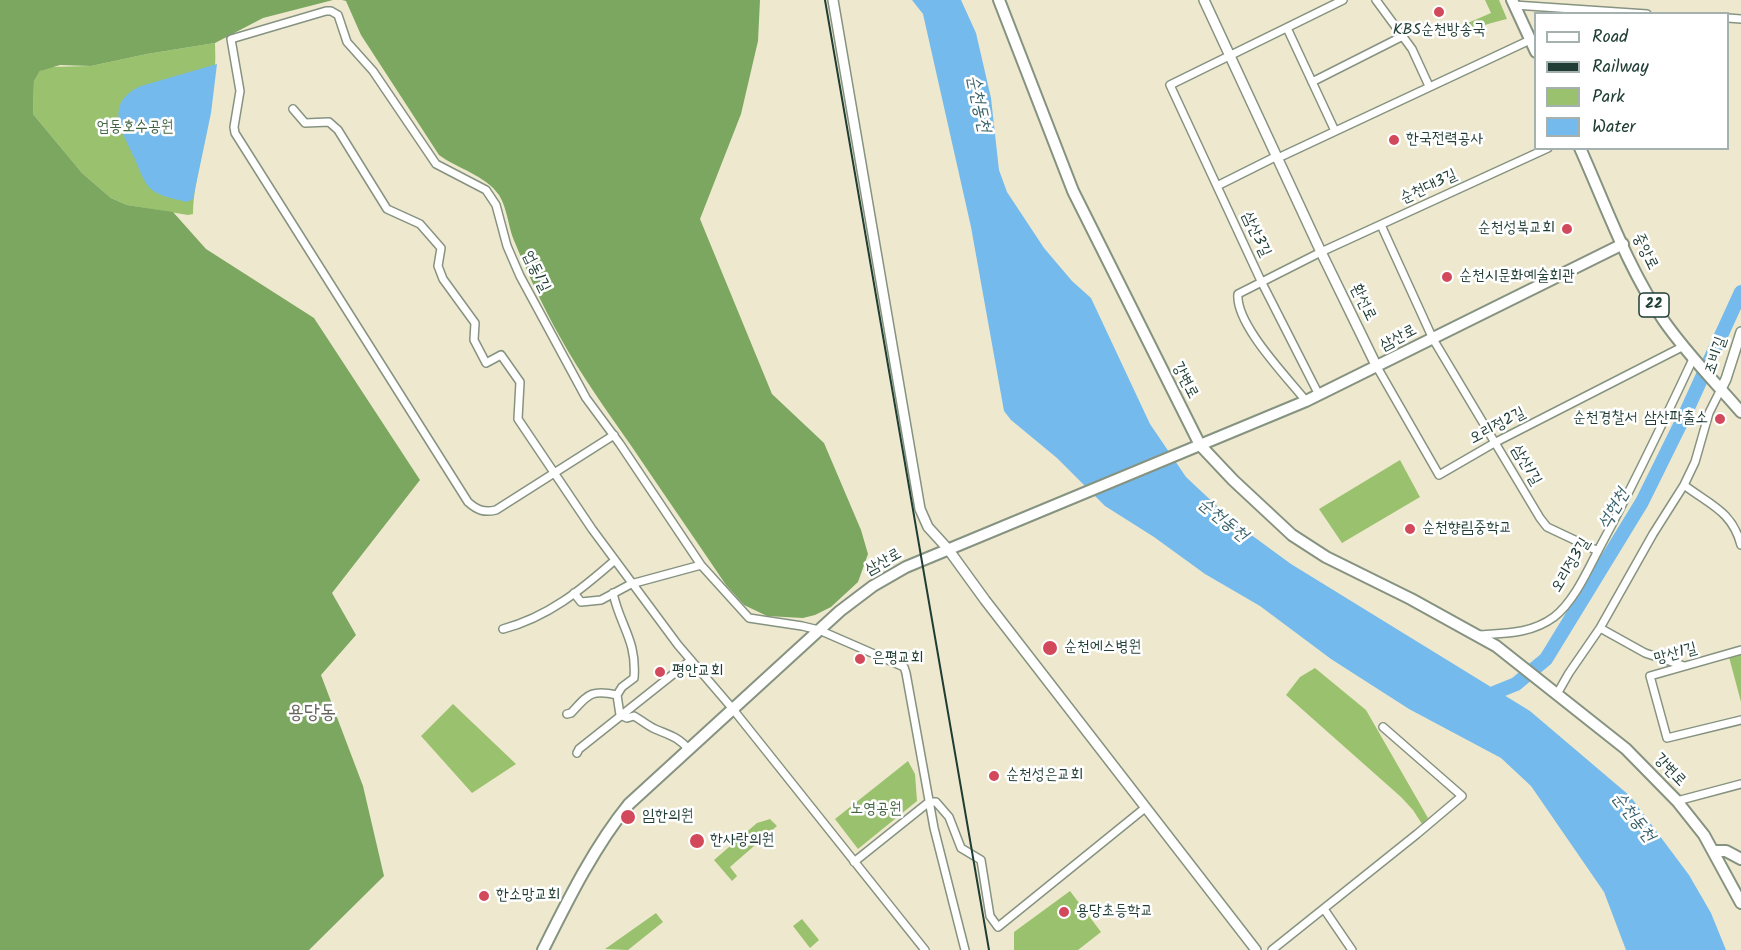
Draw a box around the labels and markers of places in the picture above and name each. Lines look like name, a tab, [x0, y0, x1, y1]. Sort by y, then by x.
marker: KBS순천방송국	[1432, 5, 1446, 19]
place label: KBS순천방송국	[1393, 21, 1485, 41]
place label: 한국전력공사	[1406, 130, 1483, 150]
marker: 한국전력공사	[1387, 133, 1401, 147]
place label: 순천성북교회	[1478, 219, 1555, 239]
marker: 순천성북교회	[1560, 222, 1574, 236]
place label: 순천시문화예술회관	[1459, 267, 1575, 287]
marker: 순천시문화예술회관	[1440, 270, 1454, 284]
place label: 순천경찰서 삼산파출소	[1573, 409, 1708, 429]
marker: 순천경찰서 삼산파출소	[1713, 412, 1727, 426]
place label: 순천향림중학교	[1422, 519, 1512, 539]
marker: 순천향림중학교	[1403, 522, 1417, 536]
place label: 순천에스병원	[1064, 638, 1141, 658]
marker: 순천에스병원	[1041, 639, 1059, 657]
place label: 은평교회	[872, 649, 924, 669]
marker: 은평교회	[853, 652, 867, 666]
place label: 평안교회	[672, 662, 724, 682]
marker: 평안교회	[653, 665, 667, 679]
place label: 순천성은교회	[1006, 766, 1083, 786]
marker: 순천성은교회	[987, 769, 1001, 783]
place label: 임한의원	[642, 807, 694, 827]
marker: 임한의원	[619, 808, 637, 826]
place label: 한사랑의원	[710, 831, 774, 851]
marker: 한사랑의원	[688, 832, 706, 850]
place label: 한소망교회	[496, 886, 560, 906]
marker: 한소망교회	[477, 889, 491, 903]
place label: 용당초등학교	[1076, 902, 1153, 922]
marker: 용당초등학교	[1057, 905, 1071, 919]

